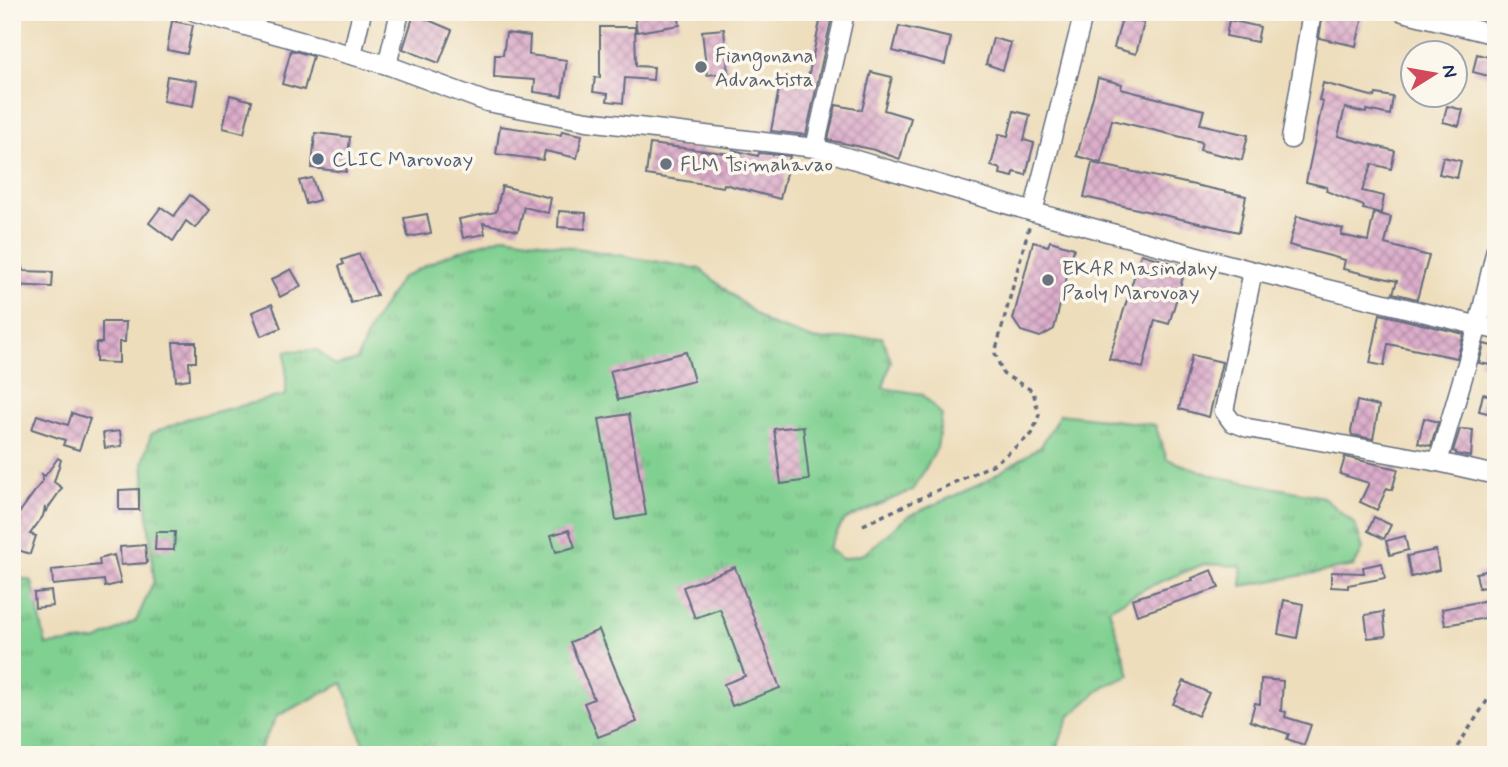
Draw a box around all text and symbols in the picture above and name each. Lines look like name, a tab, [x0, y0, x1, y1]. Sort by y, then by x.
north arrow	[1400, 38, 1470, 108]
place label: Fiangonana Advantista	[715, 42, 814, 94]
marker: Fiangonana Advantista	[693, 59, 709, 75]
text: N	[1436, 62, 1463, 80]
place label: CLIC Marovoay	[332, 146, 473, 174]
marker: CLIC Marovoay	[310, 151, 326, 167]
place label: FLM Tsimahavao	[680, 151, 833, 179]
marker: FLM Tsimahavao	[658, 156, 674, 172]
place label: EKAR Masindahy Paoly Marovoay	[1062, 255, 1218, 307]
marker: EKAR Masindahy Paoly Marovoay	[1040, 272, 1056, 288]

